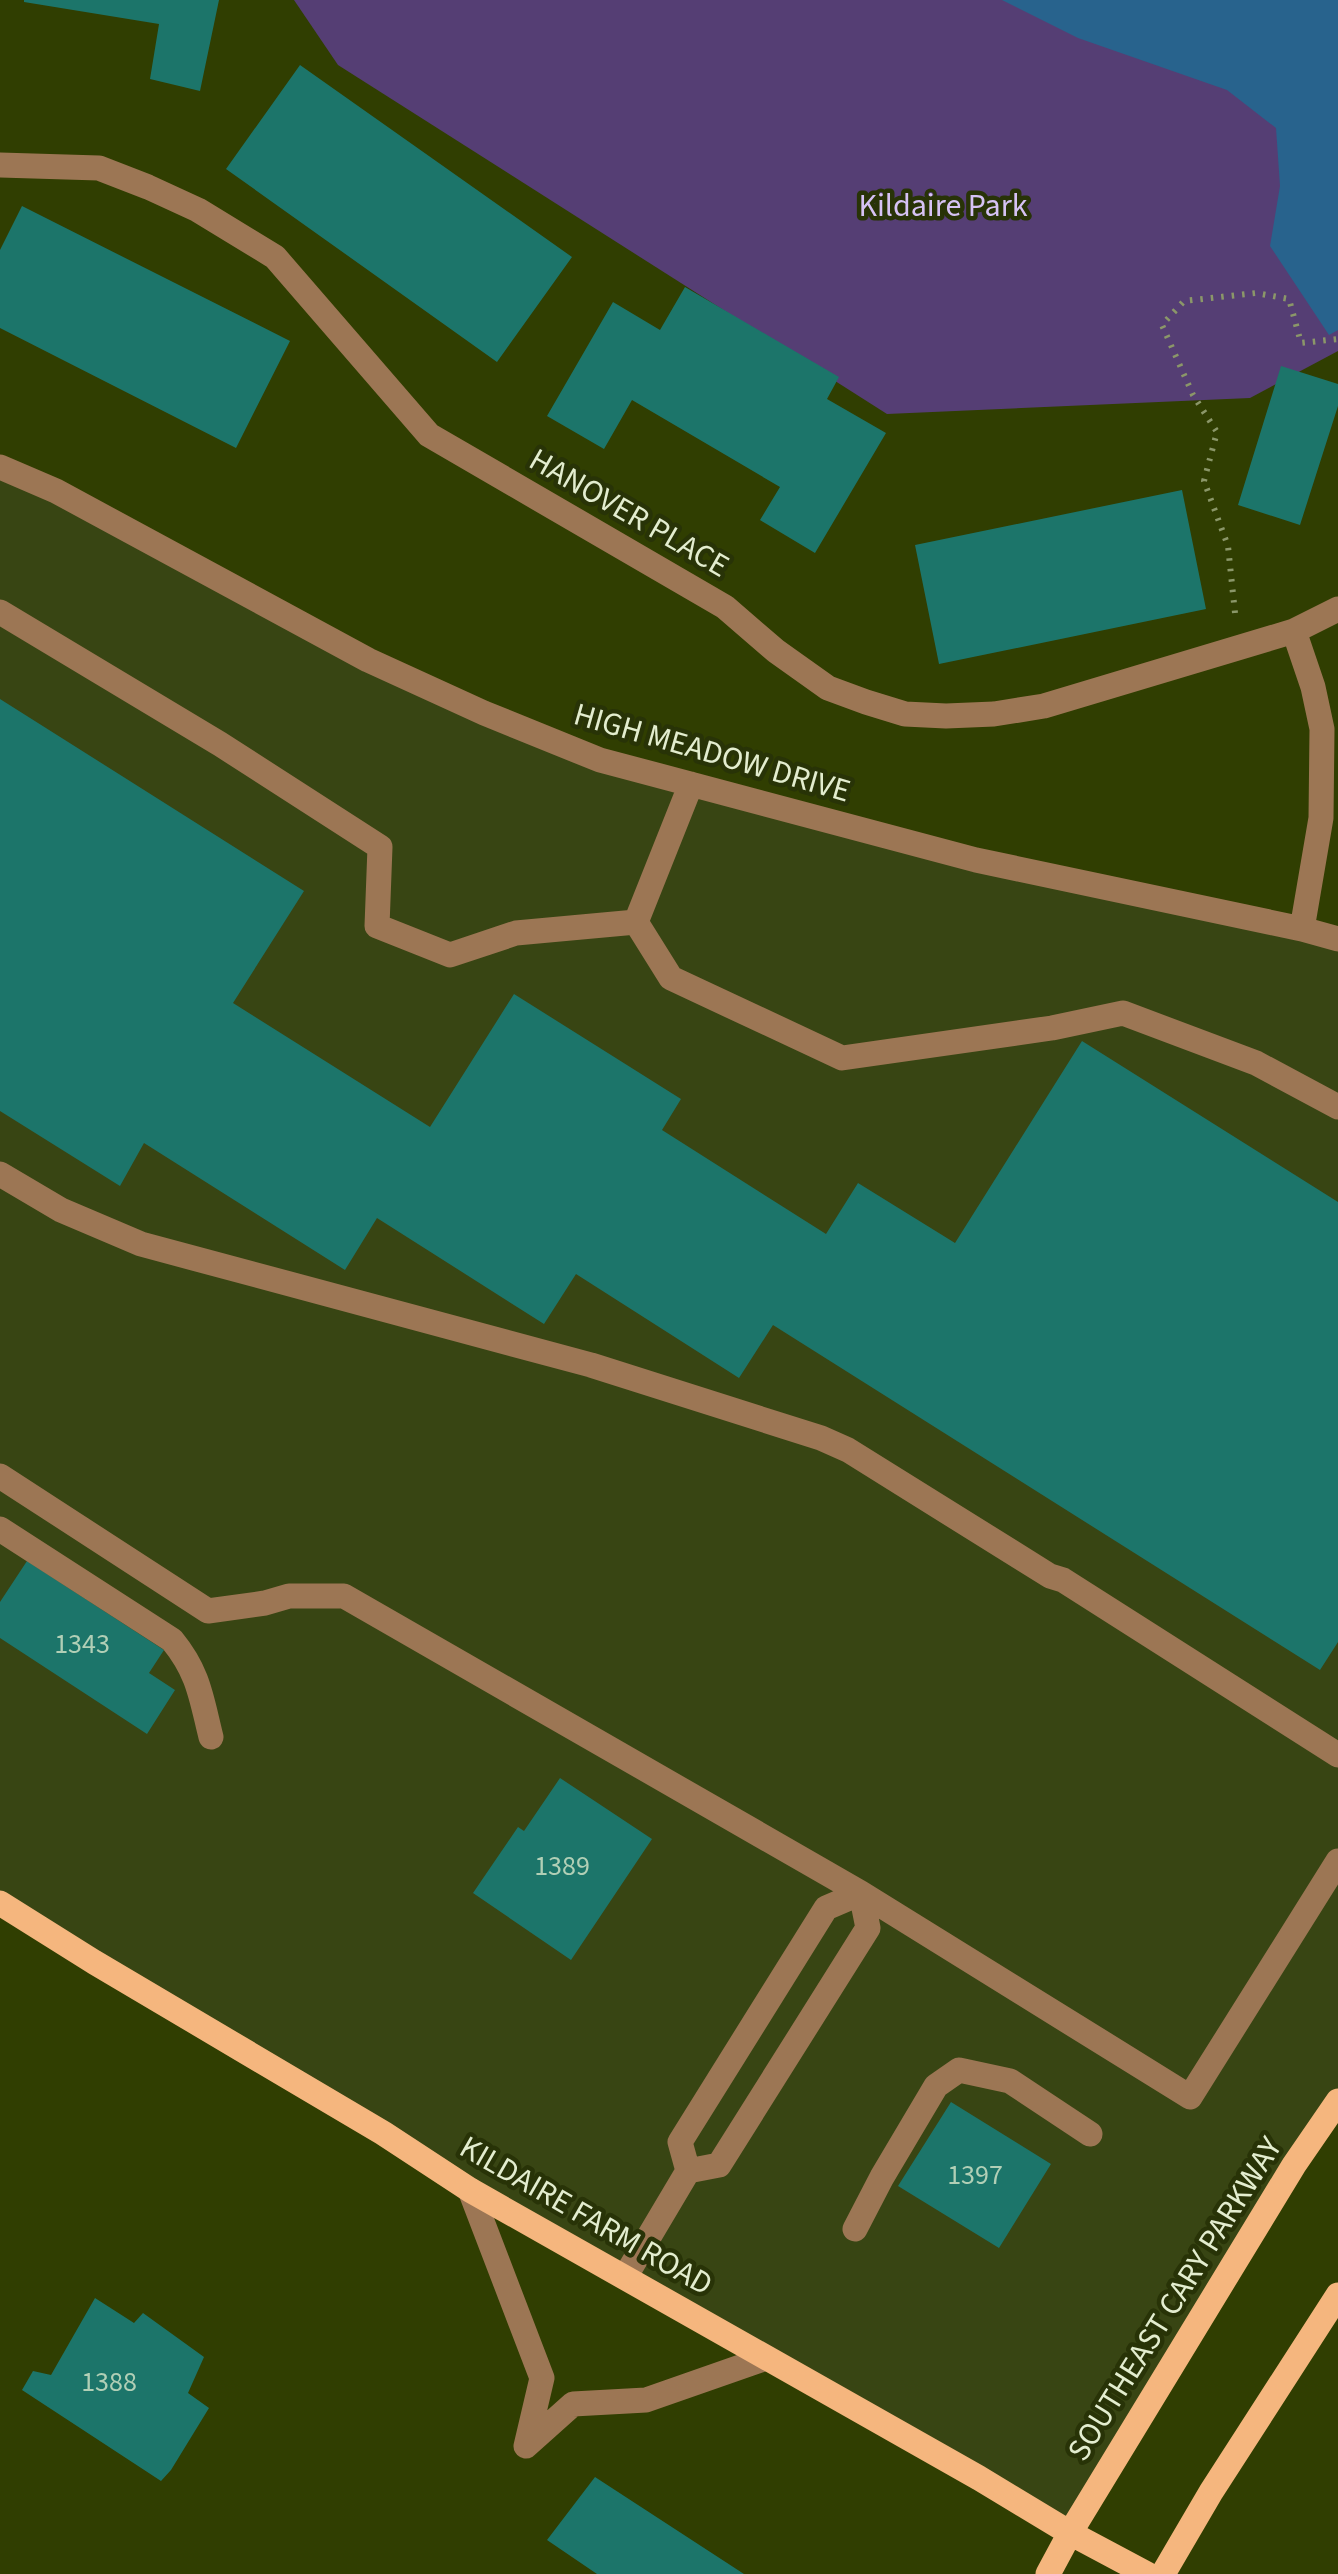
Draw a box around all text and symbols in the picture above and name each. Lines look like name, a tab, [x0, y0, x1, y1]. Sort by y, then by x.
park label: Kildaire Park	[858, 183, 1028, 229]
street label: HANOVER PLACE	[521, 437, 737, 589]
street label: HIGH MEADOW DRIVE	[568, 692, 856, 814]
house number: 1343	[54, 1624, 110, 1664]
house number: 1389	[534, 1846, 590, 1886]
street label: KILDAIRE FARM ROAD	[451, 2125, 721, 2307]
street label: SOUTHEAST CARY PARKWAY	[1056, 2127, 1294, 2470]
house number: 1397	[947, 2155, 1003, 2195]
house number: 1388	[81, 2362, 137, 2402]

